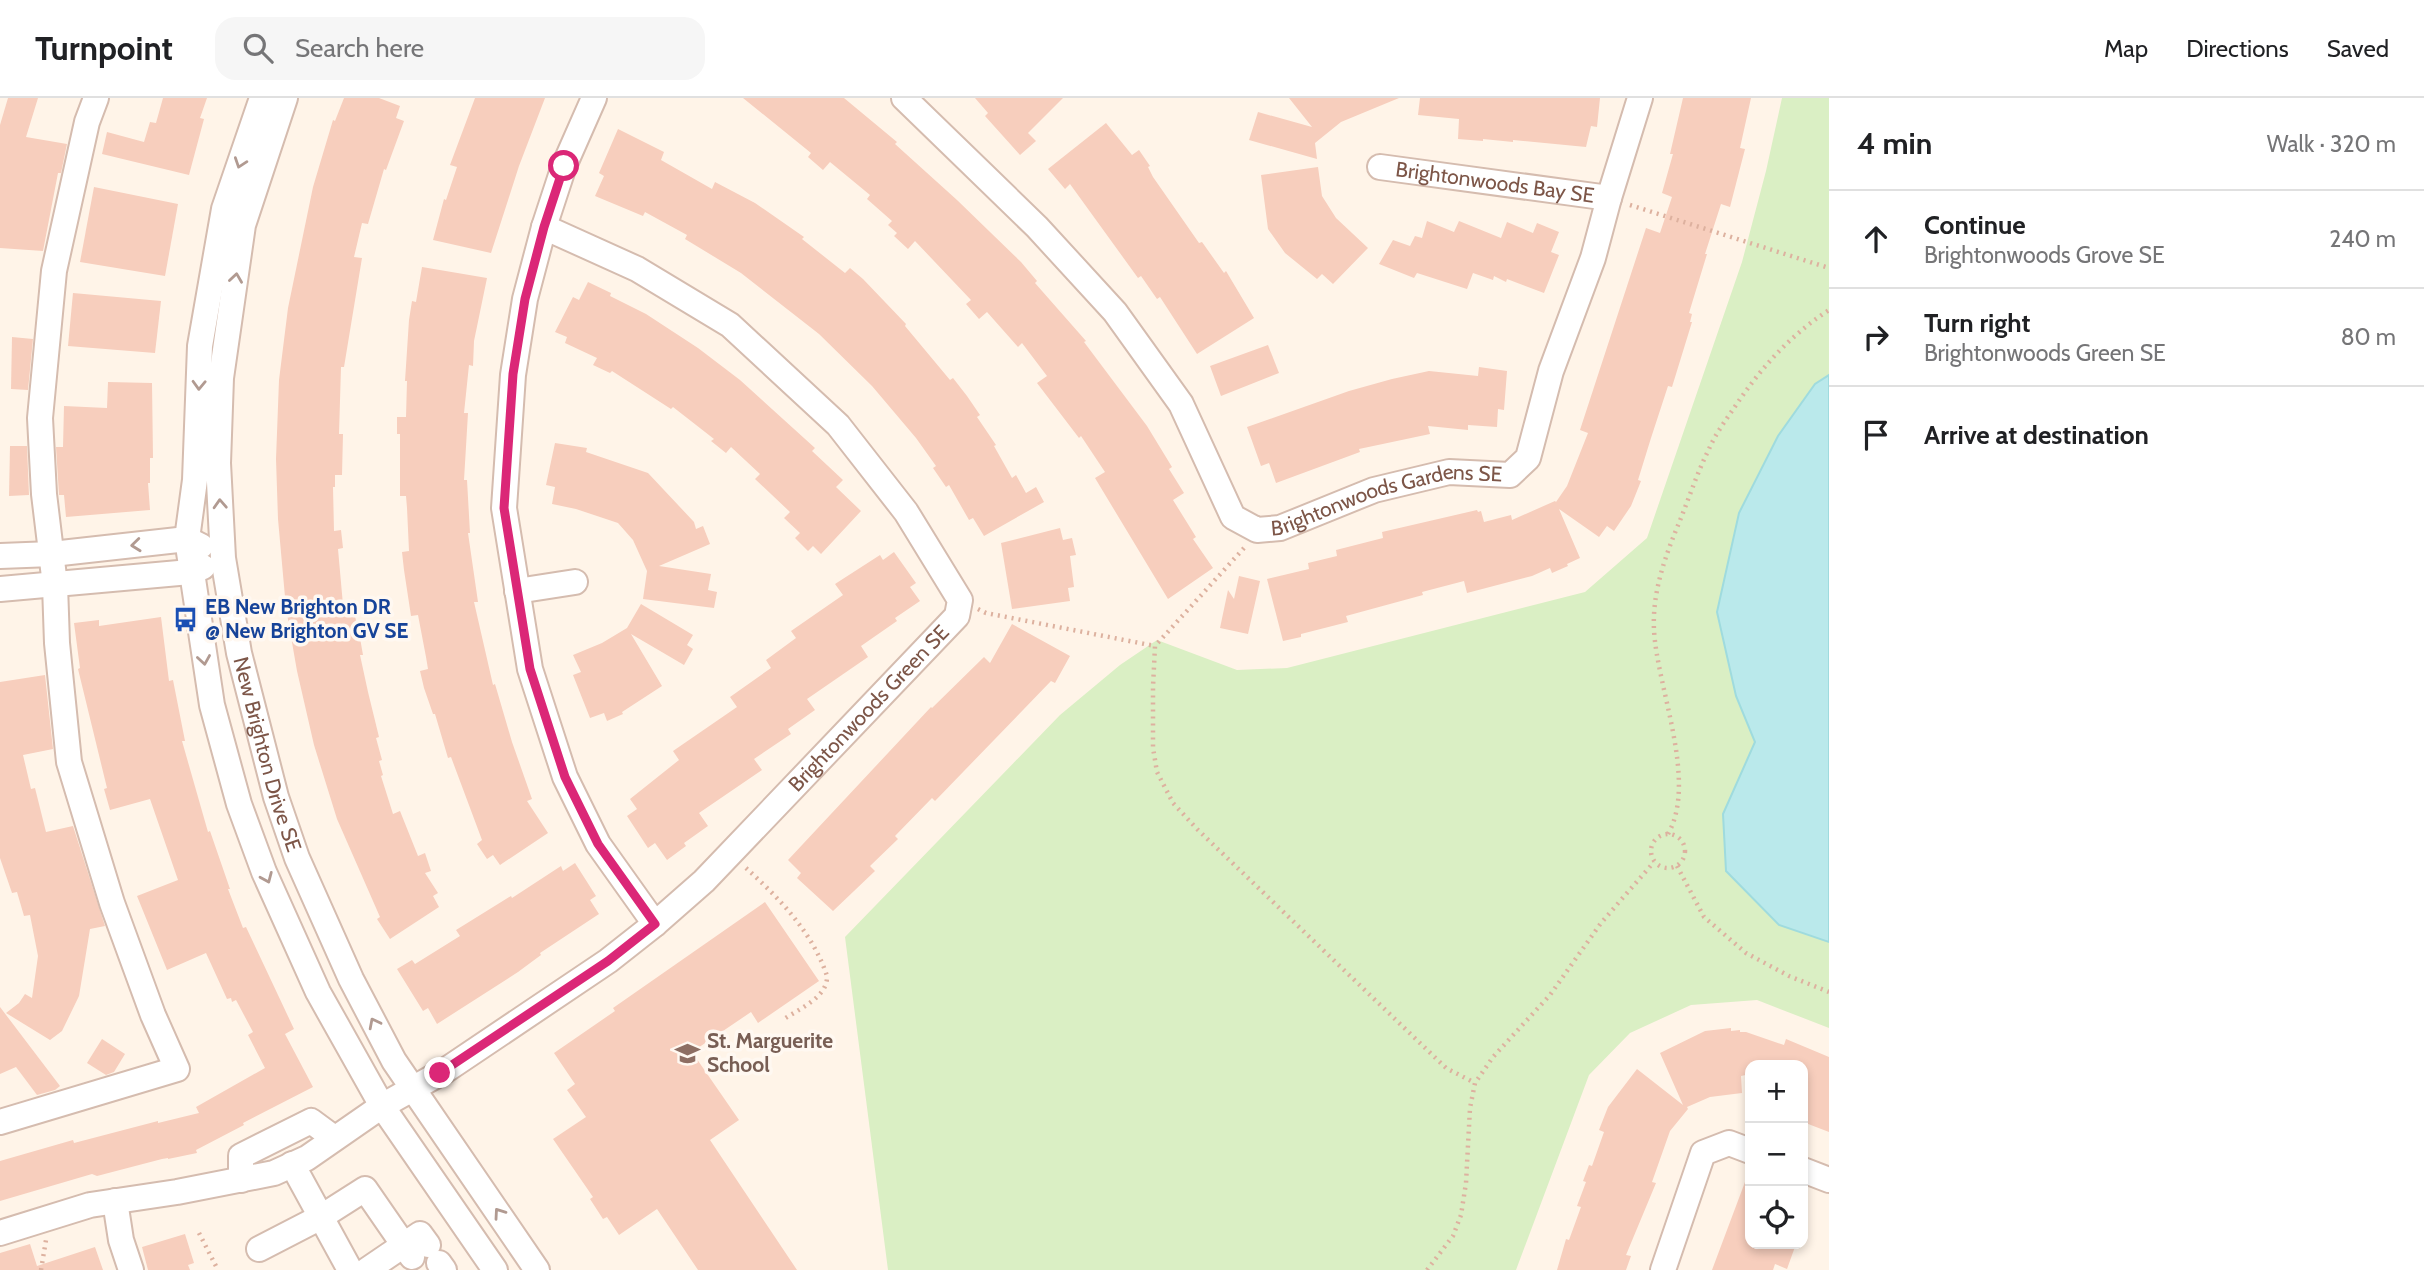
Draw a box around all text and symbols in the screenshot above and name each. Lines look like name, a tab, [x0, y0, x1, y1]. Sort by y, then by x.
search box	[215, 17, 705, 80]
text: Turnpoint	[35, 28, 173, 68]
icon: search	[239, 29, 277, 67]
text: Search here	[295, 32, 424, 64]
text: Map	[2104, 34, 2148, 63]
text: Directions	[2186, 34, 2289, 63]
text: Saved	[2327, 34, 2389, 63]
text: 4 min	[1857, 125, 1932, 162]
text: Walk · 320 m	[2267, 130, 2396, 158]
route start	[548, 150, 579, 181]
one-way arrow	[234, 156, 248, 168]
street label: Brightonwoods Bay SE	[1394, 156, 1596, 208]
text: Continue	[1924, 209, 2026, 241]
icon: ahead	[1857, 220, 1895, 258]
text: 240 m	[2329, 225, 2396, 253]
text: Brightonwoods Grove SE	[1924, 241, 2165, 269]
one-way arrow	[228, 272, 243, 284]
text: Turn right	[1924, 307, 2030, 339]
icon: right	[1857, 318, 1895, 356]
text: 80 m	[2341, 323, 2396, 351]
text: Brightonwoods Green SE	[1924, 339, 2166, 367]
one-way arrow	[191, 380, 206, 391]
icon: arrive	[1857, 416, 1895, 454]
text: Arrive at destination	[1924, 419, 2149, 451]
street label: Brightonwoods Gardens SE	[1270, 458, 1503, 541]
one-way arrow	[213, 498, 228, 509]
one-way arrow	[130, 537, 141, 552]
place label: EB New Brighton DR @ New Brighton GV SE	[205, 594, 409, 643]
bus stop icon: EB New Brighton DR @ New Brighton GV SE	[171, 605, 199, 633]
street label: Brightonwoods Green SE	[783, 619, 954, 797]
one-way arrow	[196, 654, 211, 666]
street label: New Brighton Drive SE	[228, 654, 307, 855]
one-way arrow	[259, 871, 273, 884]
one-way arrow	[369, 1018, 383, 1030]
place label: St. Marguerite School	[707, 1028, 833, 1077]
school or university icon: St. Marguerite School	[673, 1039, 701, 1067]
route end	[424, 1057, 455, 1088]
map controls	[1745, 1060, 1808, 1249]
button: +	[1745, 1060, 1808, 1123]
button: −	[1745, 1123, 1808, 1186]
button: locate	[1745, 1186, 1808, 1249]
one-way arrow	[495, 1208, 507, 1221]

